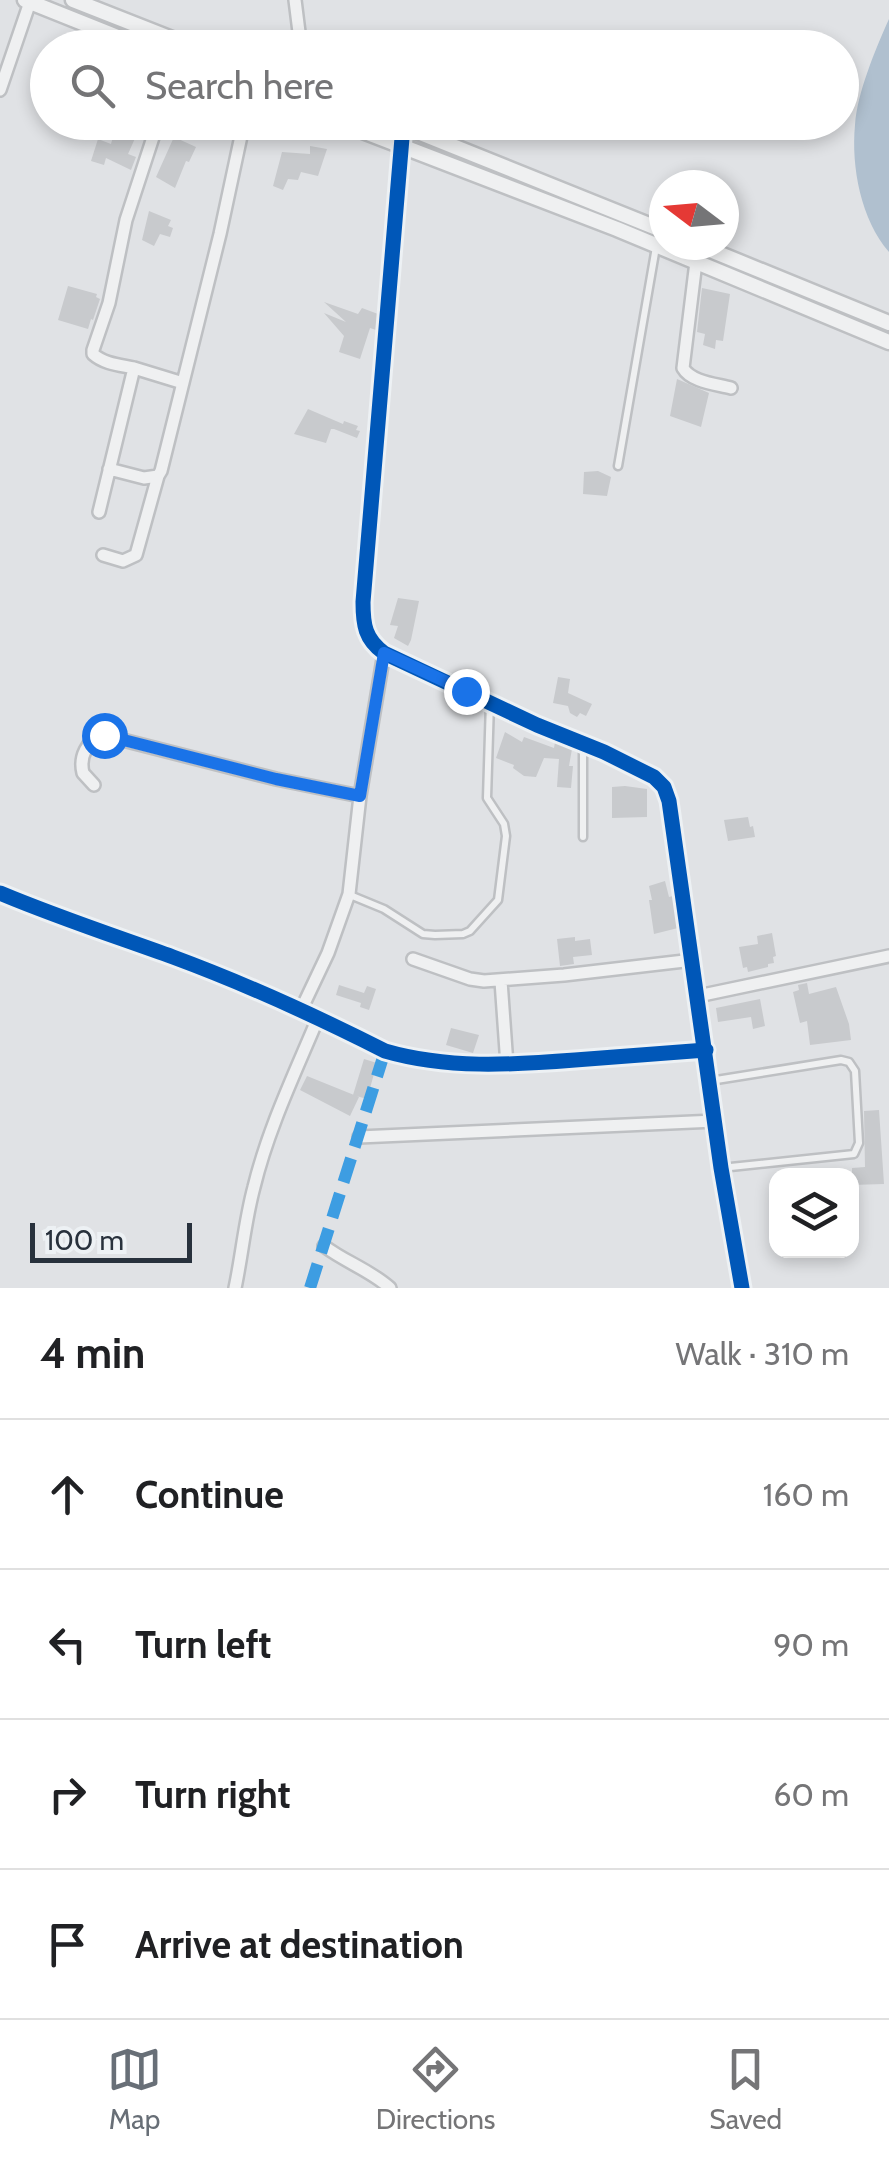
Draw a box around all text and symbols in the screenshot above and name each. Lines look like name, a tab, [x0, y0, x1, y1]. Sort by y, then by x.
search box	[30, 30, 859, 140]
icon: search	[65, 58, 120, 113]
text: Search here	[145, 62, 334, 109]
north arrow	[649, 170, 739, 260]
route end	[444, 669, 490, 715]
route start	[82, 713, 128, 759]
map controls	[769, 1168, 859, 1258]
button: layers	[769, 1168, 859, 1258]
scale bar	[30, 1218, 192, 1262]
text: 100 m	[45, 1223, 124, 1257]
text: 4 min	[40, 1327, 145, 1379]
text: Walk · 310 m	[675, 1334, 849, 1373]
icon: ahead	[40, 1467, 95, 1522]
text: Continue	[135, 1471, 284, 1518]
text: 160 m	[763, 1475, 849, 1514]
icon: left	[40, 1617, 95, 1672]
text: Turn left	[135, 1621, 271, 1668]
text: 90 m	[773, 1625, 849, 1664]
icon: right	[40, 1767, 95, 1822]
text: Turn right	[135, 1771, 291, 1818]
text: 60 m	[773, 1775, 849, 1814]
icon: arrive	[40, 1917, 95, 1972]
text: Arrive at destination	[135, 1921, 464, 1968]
tab: Map	[107, 2042, 162, 2136]
tab: Directions	[376, 2042, 495, 2136]
tab: Saved	[709, 2042, 782, 2136]

